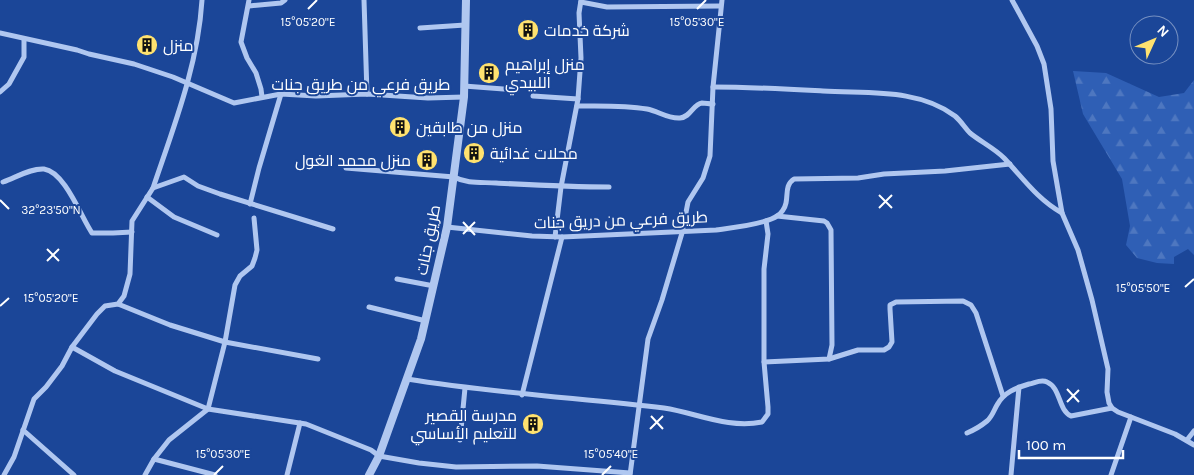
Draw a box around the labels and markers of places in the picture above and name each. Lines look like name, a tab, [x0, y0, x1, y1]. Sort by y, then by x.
building icon: شركة خدمات	[516, 18, 540, 42]
place label: شركة خدمات	[544, 21, 630, 40]
building icon: منزل	[135, 33, 159, 57]
place label: منزل	[163, 36, 193, 56]
place label: منزل إبراهيم اللبيدي	[505, 55, 585, 96]
building icon: منزل إبراهيم اللبيدي	[477, 61, 501, 85]
building icon: منزل من طابقين	[388, 115, 412, 139]
place label: منزل من طابقين	[416, 118, 522, 138]
building icon: محلات غدائية	[462, 141, 486, 165]
place label: محلات غدائية	[490, 144, 578, 163]
building icon: منزل محمد الغول	[415, 148, 439, 172]
place label: منزل محمد الغول	[295, 151, 411, 171]
place label: مدرسة القصير للتعليم الأساسي	[410, 406, 517, 446]
building icon: مدرسة القصير للتعليم الأساسي	[521, 412, 545, 436]

